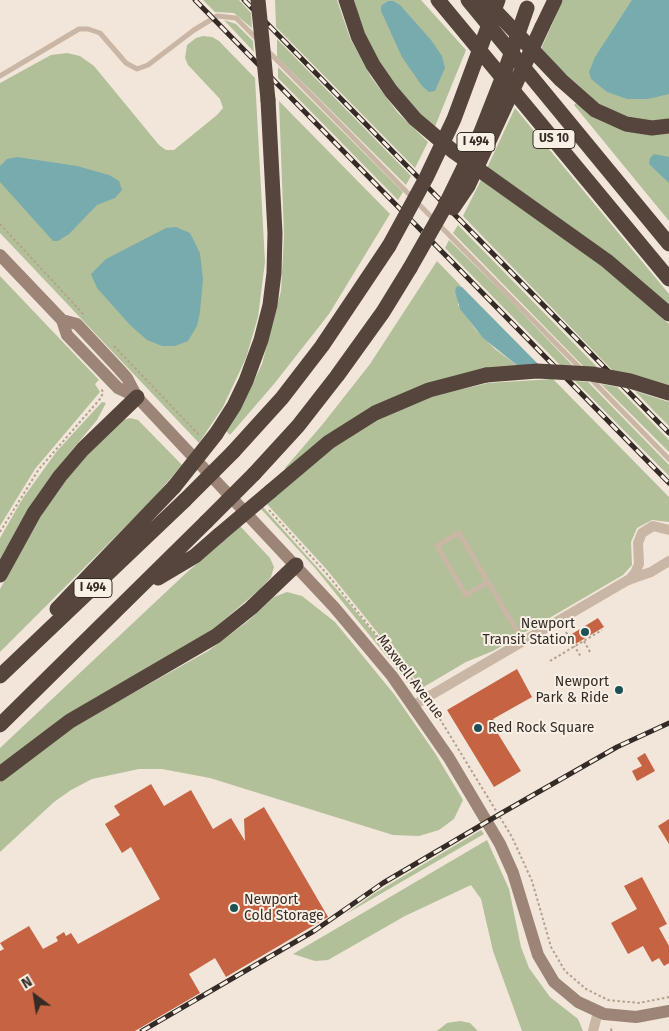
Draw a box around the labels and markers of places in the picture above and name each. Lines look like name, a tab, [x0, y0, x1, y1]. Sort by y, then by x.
place label: Newport Transit Station	[483, 616, 575, 648]
marker: Newport Transit Station	[579, 626, 591, 638]
place label: Newport Park & Ride	[535, 674, 609, 706]
marker: Newport Park & Ride	[613, 684, 625, 696]
place label: Red Rock Square	[488, 720, 594, 736]
marker: Red Rock Square	[472, 722, 484, 734]
place label: Newport Cold Storage	[244, 892, 324, 924]
marker: Newport Cold Storage	[228, 902, 240, 914]

